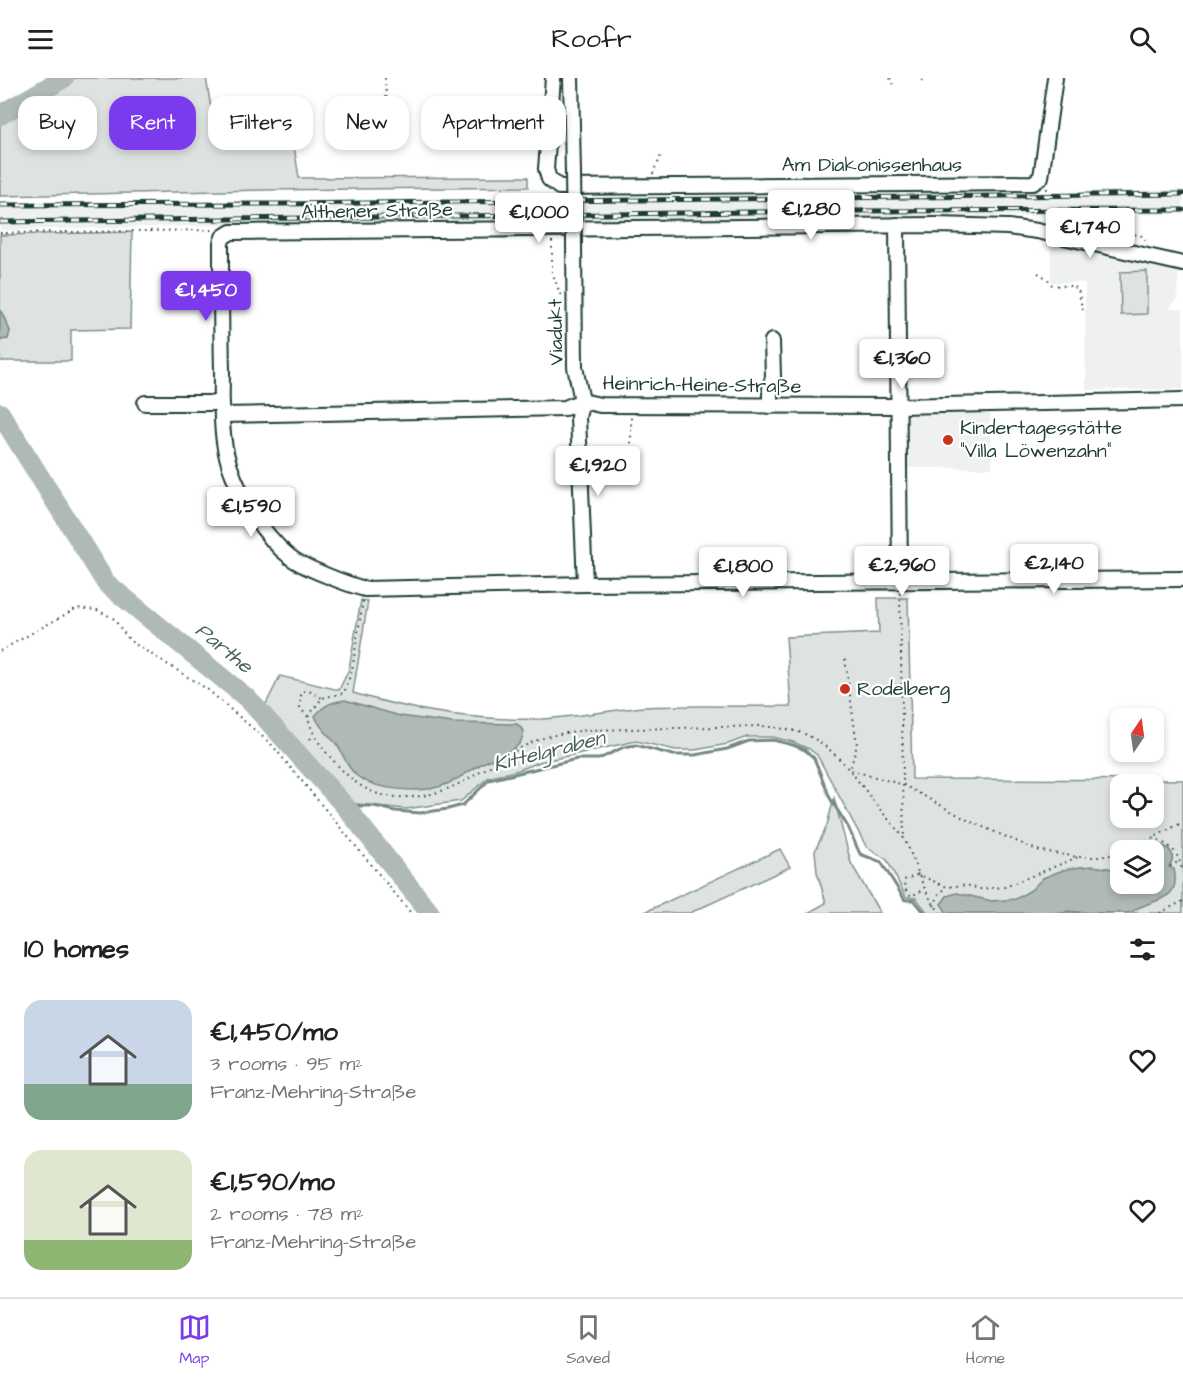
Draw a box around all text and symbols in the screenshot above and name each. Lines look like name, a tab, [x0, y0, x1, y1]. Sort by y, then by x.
text: Roofr	[551, 20, 632, 58]
icon: menu	[24, 23, 57, 56]
icon: search	[1126, 23, 1159, 56]
chip: Buy	[18, 96, 97, 150]
chip: Rent	[109, 96, 196, 150]
chip: Filters	[208, 96, 313, 150]
chip: New	[325, 96, 409, 150]
chip: Apartment	[421, 96, 566, 150]
street label: Am Diakonissenhaus	[782, 151, 962, 179]
pin: €1,280	[762, 190, 860, 241]
pin: €1,000	[490, 193, 588, 244]
text: €1,280	[781, 195, 841, 223]
street label: Althener Straße	[301, 196, 453, 226]
text: €1,000	[509, 198, 569, 226]
pin: €1,740	[1041, 208, 1139, 259]
text: €1,740	[1060, 213, 1120, 241]
pin: €1,450	[157, 271, 255, 322]
text: €1,450	[175, 276, 237, 304]
street label: Viadukt	[541, 298, 571, 366]
pin: €1,360	[853, 339, 951, 390]
text: €1,360	[873, 344, 931, 372]
street label: Heinrich-Heine-Straße	[602, 369, 802, 401]
place label: Kindertagesstätte "Villa Löwenzahn"	[960, 414, 1122, 465]
marker: Kindertagesstätte "Villa Löwenzahn"	[941, 433, 955, 447]
pin: €1,920	[549, 446, 647, 497]
text: €1,920	[569, 451, 627, 479]
pin: €1,590	[202, 487, 300, 538]
text: €1,590	[221, 492, 281, 520]
pin: €2,140	[1005, 544, 1103, 595]
pin: €2,960	[853, 546, 951, 597]
pin: €1,800	[694, 547, 792, 598]
text: €2,140	[1024, 549, 1084, 577]
text: €2,960	[868, 551, 936, 579]
text: €1,800	[713, 552, 773, 580]
water label: Parthe	[189, 616, 260, 681]
place label: Rodelberg	[857, 675, 950, 704]
marker: Rodelberg	[838, 682, 852, 696]
north arrow	[1110, 708, 1164, 762]
map controls	[1110, 708, 1164, 894]
water label: Kittelgraben	[490, 723, 610, 780]
button: locate	[1110, 774, 1164, 828]
button: layers	[1110, 840, 1164, 894]
text: 10 homes	[24, 931, 129, 967]
icon: filters	[1126, 933, 1159, 966]
text: €1,450/mo	[210, 1014, 338, 1050]
icon: home	[72, 1024, 144, 1096]
icon: heart	[1126, 1044, 1159, 1077]
text: 3 rooms · 95 m²	[210, 1050, 363, 1078]
text: Franz-Mehring-Straße	[210, 1078, 416, 1106]
text: €1,590/mo	[210, 1164, 335, 1200]
icon: home	[72, 1174, 144, 1246]
icon: heart	[1126, 1194, 1159, 1227]
text: 2 rooms · 78 m²	[210, 1200, 364, 1228]
text: Franz-Mehring-Straße	[210, 1228, 416, 1256]
tab: Map	[178, 1311, 211, 1369]
tab: Saved	[566, 1311, 610, 1369]
tab: Home	[965, 1311, 1005, 1369]

